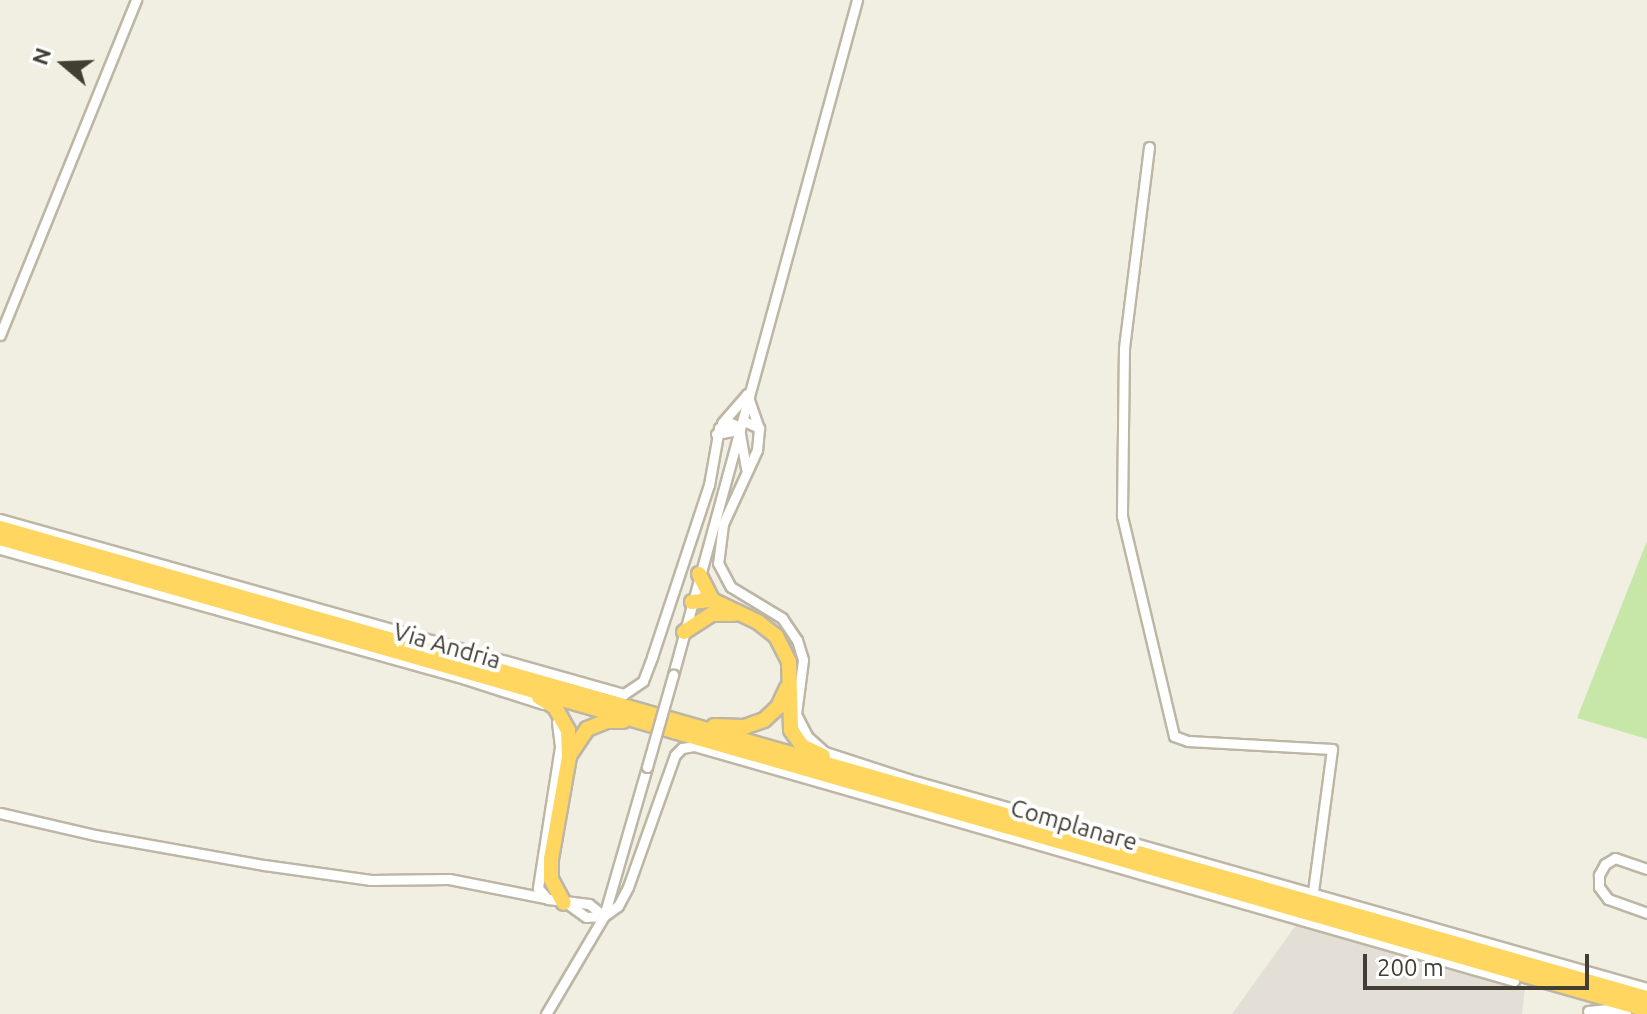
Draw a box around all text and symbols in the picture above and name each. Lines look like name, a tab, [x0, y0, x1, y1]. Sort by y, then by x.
north arrow	[24, 24, 104, 104]
text: N	[26, 44, 55, 68]
street label: Via Andria	[390, 617, 504, 675]
street label: Complanare	[1007, 793, 1141, 857]
scale bar	[1367, 938, 1593, 988]
text: 200 m	[1377, 954, 1444, 981]

